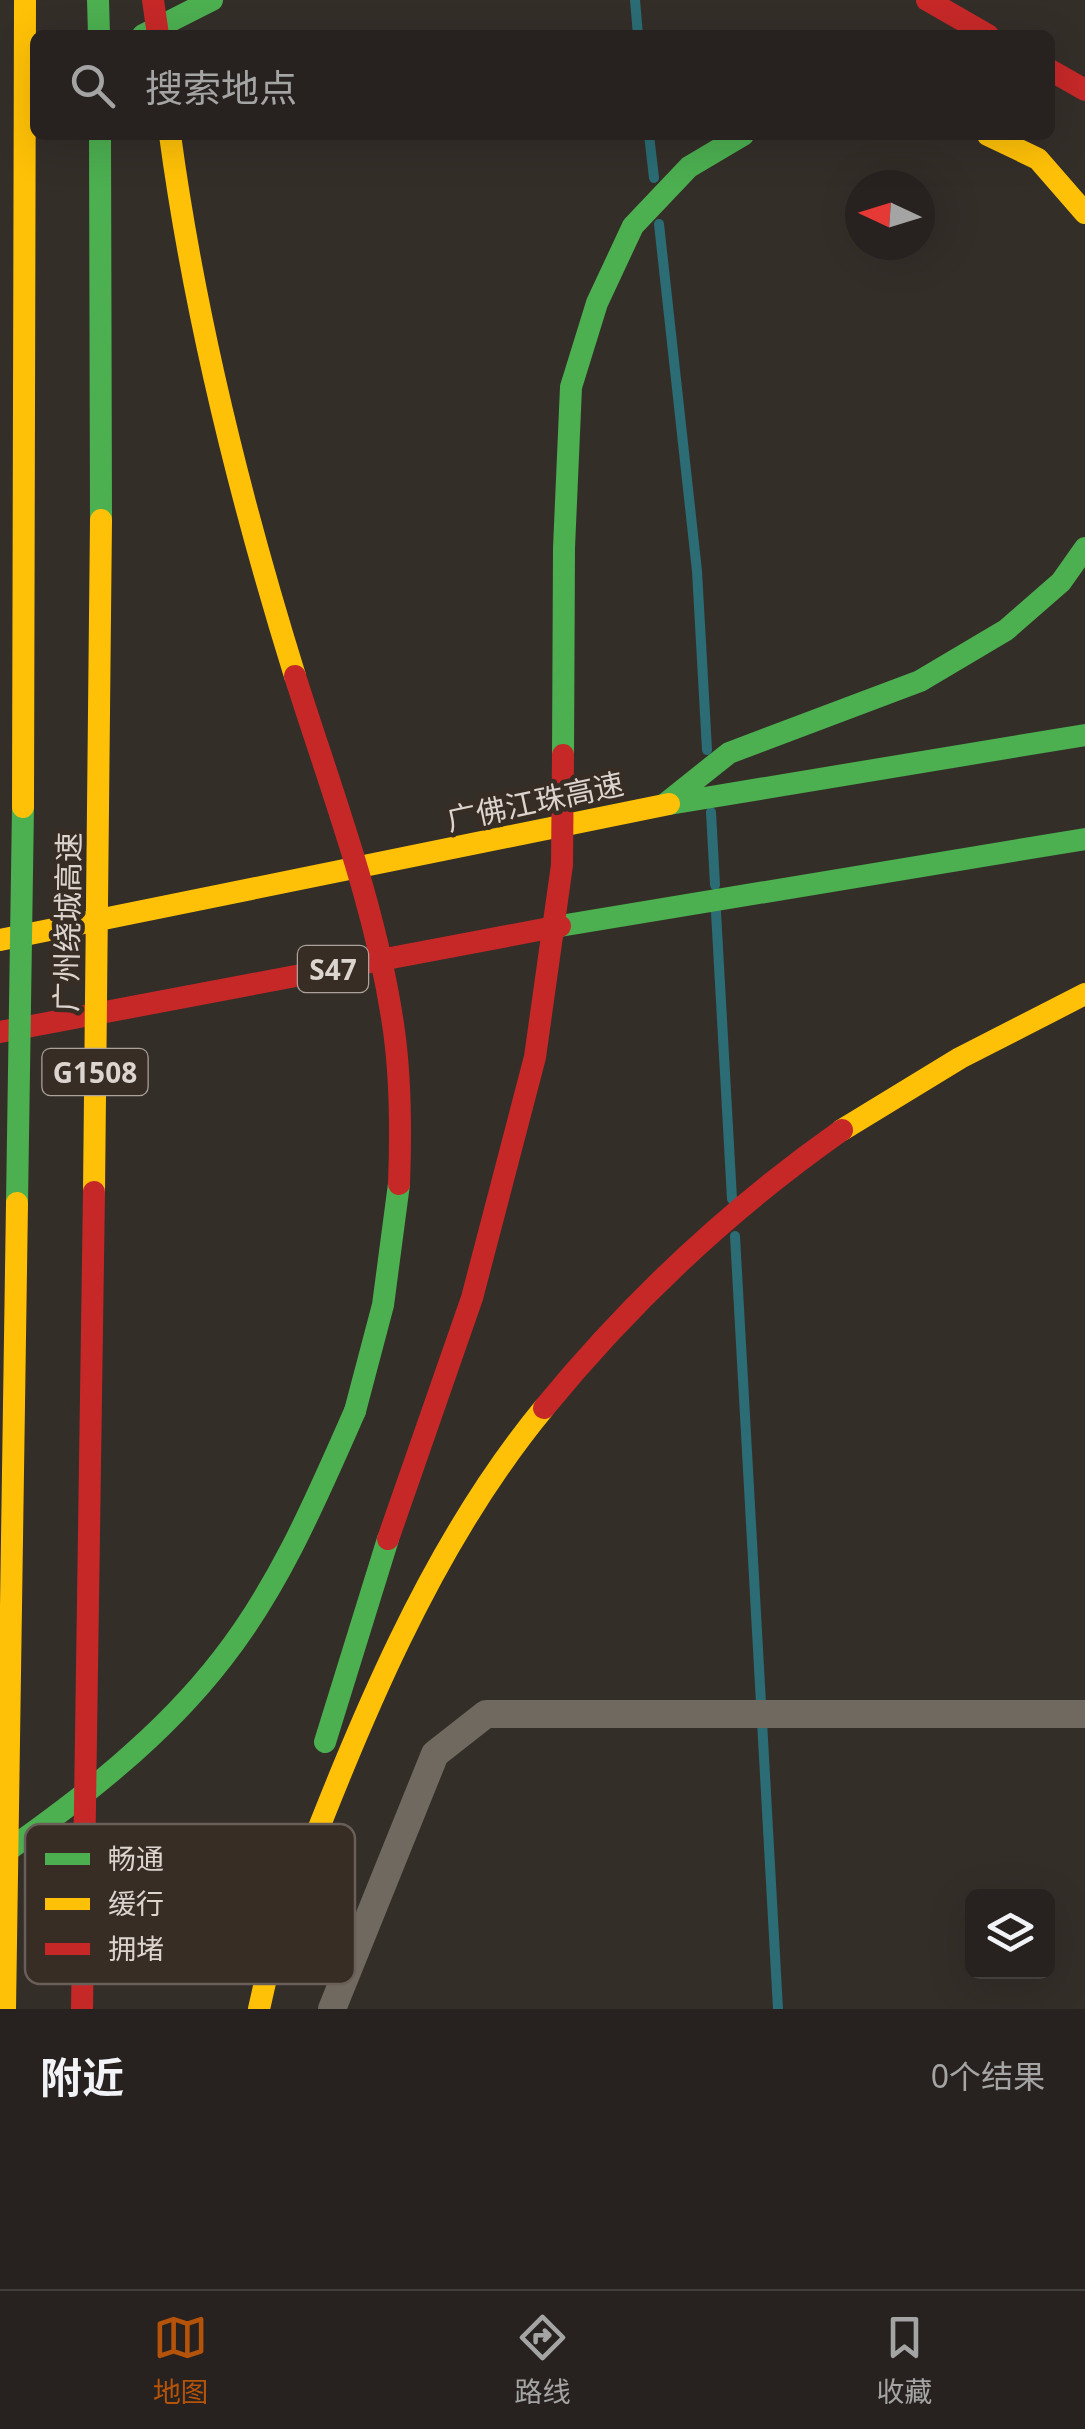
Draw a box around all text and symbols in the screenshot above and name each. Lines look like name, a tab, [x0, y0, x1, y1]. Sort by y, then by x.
search box	[30, 30, 1055, 140]
icon: search	[65, 58, 120, 113]
text: 搜索地点	[145, 61, 297, 113]
north arrow	[845, 170, 935, 260]
street label: 广佛江珠高速	[443, 762, 627, 840]
street label: 广州绕城高速	[45, 832, 89, 1012]
road number: S47	[298, 946, 368, 992]
road number: G1508	[42, 1049, 148, 1095]
legend	[25, 1824, 355, 1984]
text: 畅通	[108, 1839, 164, 1877]
text: 缓行	[108, 1884, 164, 1922]
map controls	[965, 1889, 1055, 1979]
button: layers	[965, 1889, 1055, 1979]
text: 拥堵	[108, 1929, 164, 1967]
text: 附近	[40, 2048, 124, 2105]
text: 0个结果	[931, 2054, 1045, 2097]
tab: 地图	[153, 2310, 209, 2410]
tab: 路线	[514, 2310, 570, 2410]
tab: 收藏	[876, 2310, 932, 2410]

